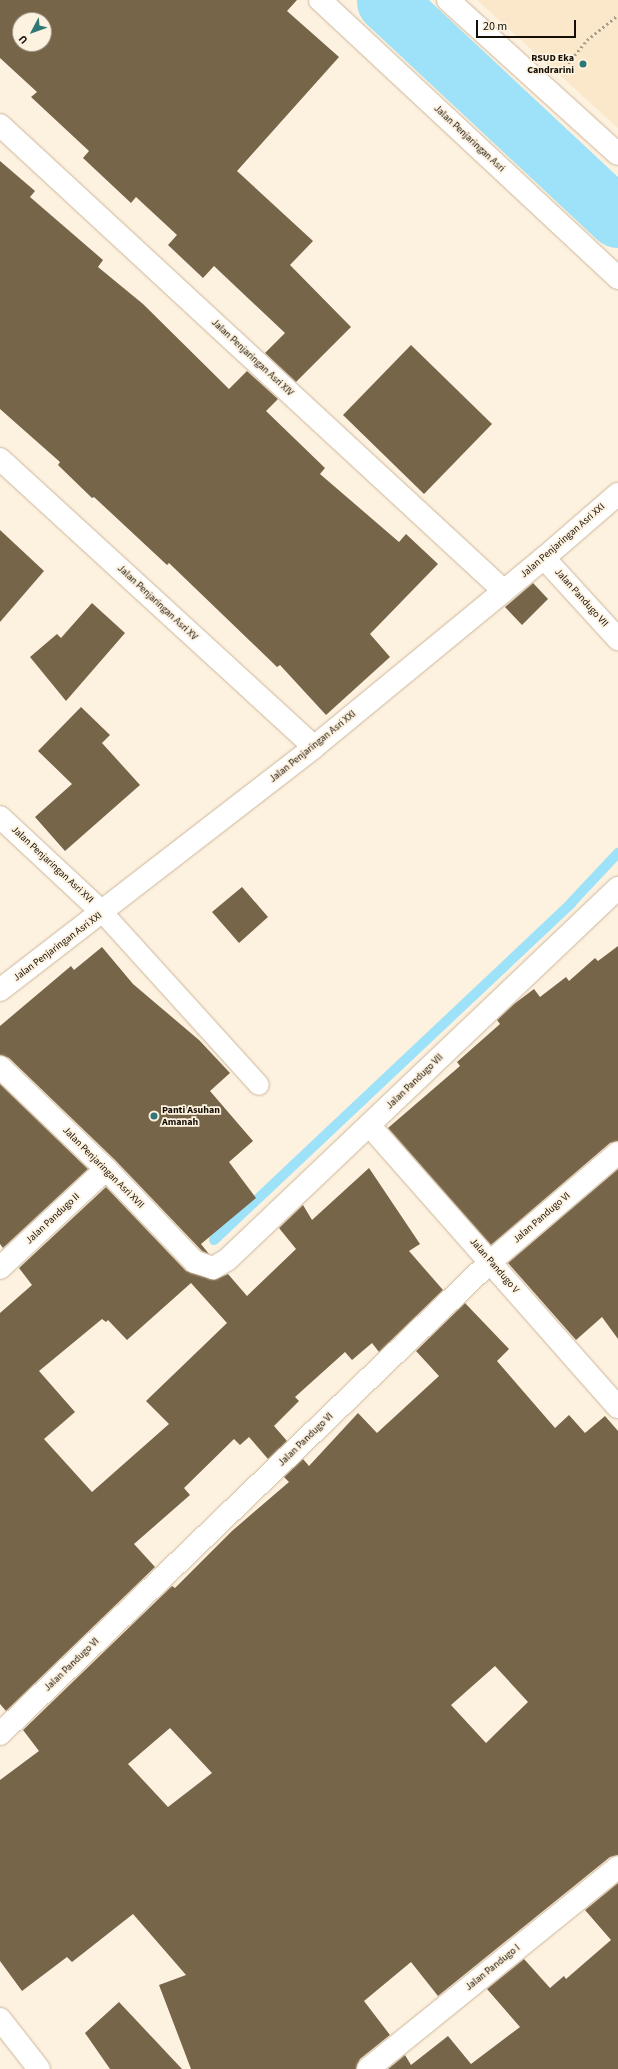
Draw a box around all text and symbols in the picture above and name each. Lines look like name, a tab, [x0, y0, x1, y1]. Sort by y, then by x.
north arrow	[12, 12, 52, 52]
scale bar	[478, 12, 578, 38]
text: 20 m	[483, 18, 507, 35]
text: U	[15, 32, 31, 47]
place label: RSUD Eka Candrarini	[527, 52, 574, 76]
marker: RSUD Eka Candrarini	[577, 58, 589, 70]
street label: Jalan Penjaringan Asri	[431, 103, 507, 175]
street label: Jalan Penjaringan Asri XIV	[209, 317, 295, 399]
street label: Jalan Penjaringan Asri XXI	[518, 501, 608, 581]
street label: Jalan Penjaringan Asri XV	[114, 563, 200, 643]
street label: Jalan Pandugo VII	[552, 566, 610, 630]
street label: Jalan Penjaringan Asri XXI	[267, 708, 359, 786]
street label: Jalan Penjaringan Asri XVI	[9, 824, 95, 906]
street label: Jalan Penjaringan Asri XXI	[11, 910, 105, 984]
street label: Jalan Pandugo VII	[384, 1052, 446, 1112]
place label: Panti Asuhan Amanah	[162, 1104, 220, 1128]
marker: Panti Asuhan Amanah	[149, 1111, 159, 1121]
street label: Jalan Penjaringan Asri XVII	[60, 1125, 146, 1211]
street label: Jalan Pandugo VI	[511, 1190, 573, 1246]
street label: Jalan Pandugo II	[24, 1191, 82, 1247]
street label: Jalan Pandugo V	[467, 1236, 521, 1296]
street label: Jalan Pandugo VI	[276, 1411, 336, 1469]
street label: Jalan Pandugo VI	[42, 1636, 102, 1694]
street label: Jalan Pandugo I	[463, 1942, 523, 1994]

